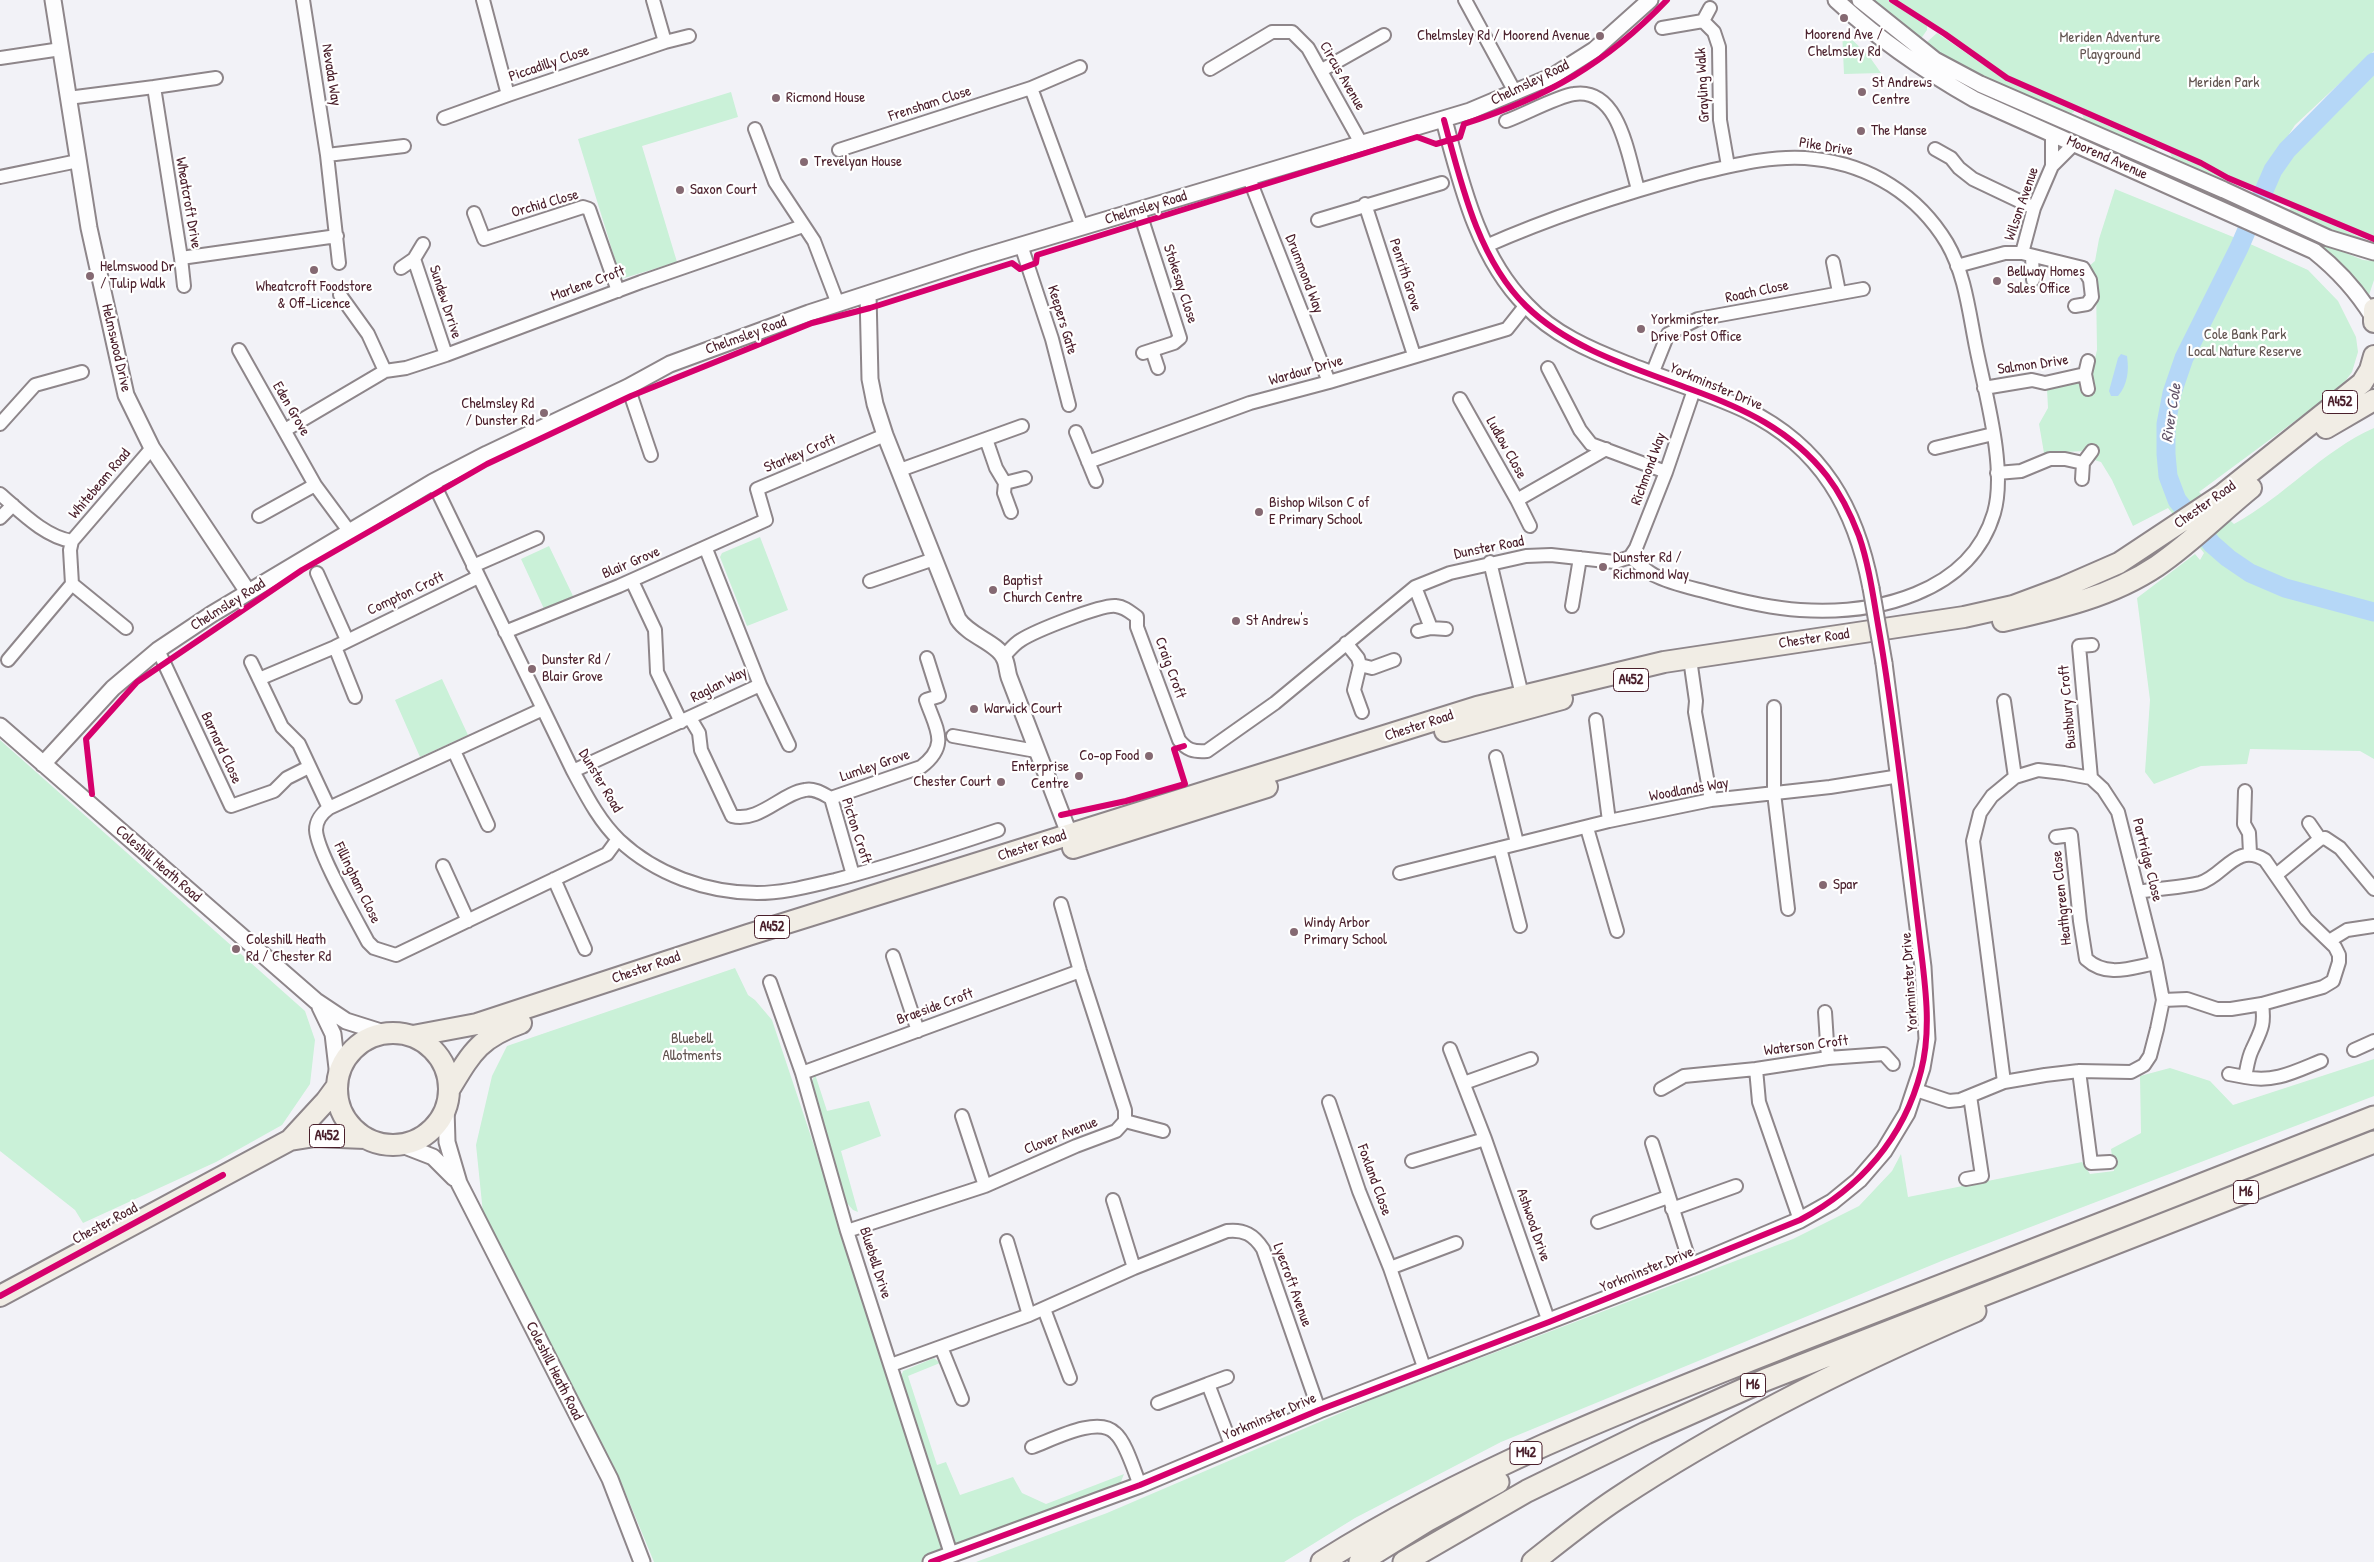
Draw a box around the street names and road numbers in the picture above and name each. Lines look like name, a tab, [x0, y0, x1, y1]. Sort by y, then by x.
street label: Circus Avenue	[1315, 38, 1369, 114]
street label: Piccadilly Close	[507, 42, 591, 86]
street label: Nevada Way	[317, 43, 345, 107]
street label: Grayling Walk	[1692, 47, 1714, 123]
street label: Chelmsley Road	[1488, 56, 1572, 110]
street label: Frensham Close	[886, 82, 974, 126]
street label: Moorend Avenue	[2064, 132, 2150, 184]
street label: Pike Drive	[1798, 134, 1854, 160]
street label: Wheatcroft Drive	[171, 156, 205, 250]
street label: Wilson Avenue	[2001, 165, 2043, 243]
street label: Orchid Close	[509, 186, 581, 222]
street label: Chelmsley Road	[1103, 187, 1189, 229]
street label: Drummond Way	[1281, 232, 1327, 316]
street label: Penrith Grove	[1385, 237, 1425, 313]
street label: Stokesay Close	[1159, 242, 1201, 326]
street label: Marlene Croft	[549, 262, 627, 306]
street label: Sundew Drrive	[425, 263, 465, 341]
street label: Roach Close	[1724, 277, 1790, 307]
street label: Keepers Gate	[1043, 283, 1081, 357]
street label: Helmswood Drive	[97, 302, 135, 394]
street label: Chelmsley Road	[703, 313, 789, 359]
street label: Salmon Drive	[1996, 351, 2070, 379]
street label: Wardour Drive	[1267, 352, 1345, 390]
street label: Yorkminster Drive	[1667, 359, 1765, 415]
street label: Eden Grove	[268, 379, 314, 439]
road number: A452	[2322, 391, 2358, 414]
street label: Ludlow Close	[1482, 414, 1530, 482]
street label: Richmond Way	[1628, 430, 1670, 508]
street label: Starkey Croft	[761, 431, 839, 477]
street label: Whitebeam Road	[65, 445, 135, 523]
street label: Chester Road	[2171, 477, 2239, 533]
street label: Dunster Road	[1453, 532, 1525, 564]
street label: Blair Grove	[599, 543, 663, 583]
street label: Compton Croft	[365, 568, 447, 620]
street label: Chelmsley Road	[187, 575, 269, 635]
street label: Chester Road	[1777, 625, 1851, 653]
street label: Craig Croft	[1151, 635, 1189, 701]
street label: Raglan Way	[688, 663, 750, 707]
street label: Bushbury Croft	[2055, 664, 2081, 750]
road number: A452	[1614, 668, 1648, 692]
street label: Chester Road	[1382, 706, 1456, 746]
street label: Barnard Close	[197, 709, 245, 787]
street label: Dunster Road	[574, 746, 626, 816]
street label: Lumley Grove	[838, 746, 912, 786]
street label: Woodlands Way	[1648, 774, 1730, 806]
street label: Picton Croft	[837, 796, 875, 866]
street label: Partridge Close	[2128, 817, 2166, 903]
street label: Coleshill Heath Road	[111, 822, 205, 906]
street label: Chester Road	[995, 826, 1069, 866]
street label: Fillingham Close	[330, 839, 384, 927]
street label: Heathgreen Close	[2048, 850, 2076, 946]
road number: A452	[754, 916, 790, 939]
street label: Yorkminster Drive	[1898, 932, 1922, 1032]
street label: Chester Road	[609, 948, 683, 988]
street label: Braeside Croft	[894, 985, 976, 1029]
street label: Waterson Croft	[1763, 1032, 1849, 1060]
street label: Clover Avenue	[1022, 1113, 1100, 1159]
road number: A452	[310, 1124, 344, 1148]
street label: Foxland Close	[1353, 1142, 1395, 1218]
road number: M6	[2234, 1180, 2258, 1204]
street label: Ashwood Drive	[1512, 1186, 1554, 1264]
street label: Chester Road	[69, 1199, 141, 1249]
street label: Bluebell Drive	[855, 1225, 895, 1301]
street label: Lyecroft Avenue	[1269, 1241, 1315, 1329]
street label: Yorkminster Drive	[1598, 1243, 1696, 1297]
street label: Coleshill Heath Road	[521, 1319, 587, 1423]
road number: M6	[1740, 1374, 1766, 1396]
street label: Yorkminster Drive	[1221, 1389, 1319, 1445]
road number: M42	[1510, 1442, 1542, 1465]

